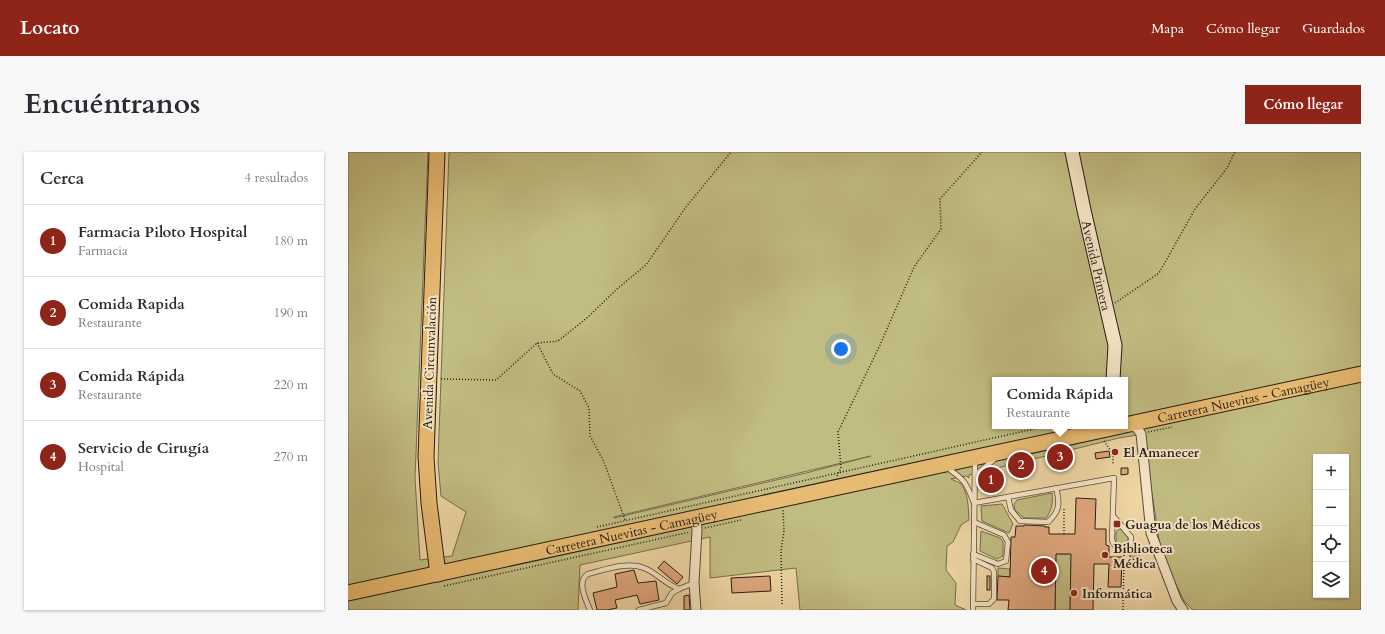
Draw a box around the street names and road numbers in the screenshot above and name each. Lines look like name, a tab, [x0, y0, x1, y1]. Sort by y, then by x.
street label: Avenida Primera	[1077, 219, 1115, 313]
street label: Avenida Circunvalación	[419, 296, 441, 430]
street label: Carretera Nuevitas - Camagüey	[1156, 373, 1331, 428]
street label: Carretera Nuevitas - Camagüey	[544, 505, 719, 560]

